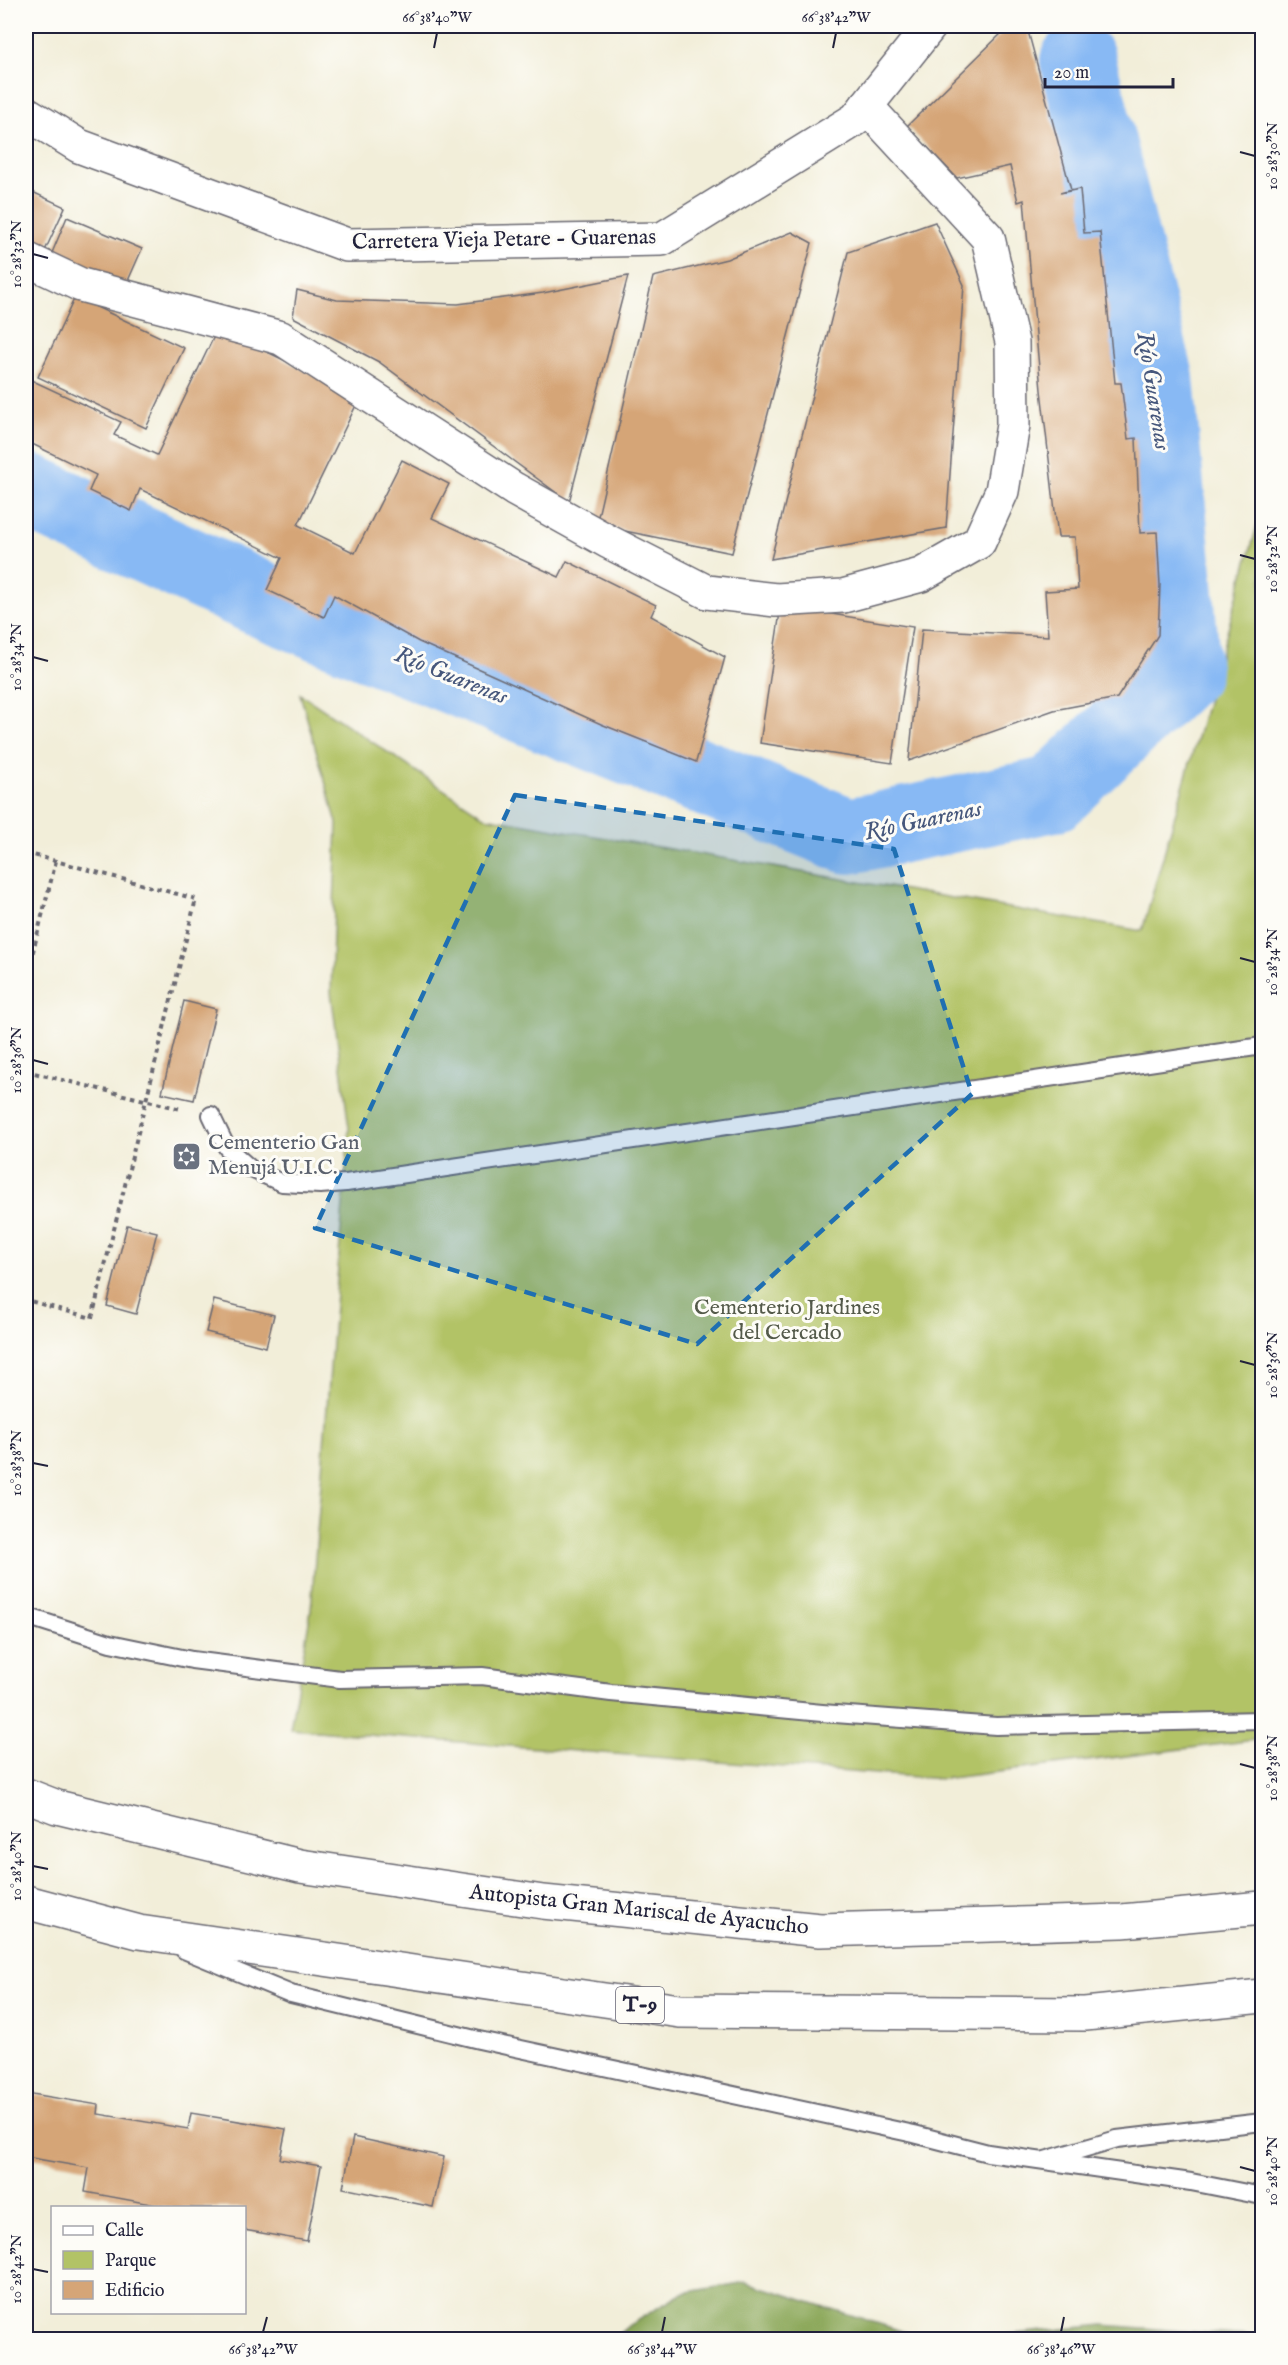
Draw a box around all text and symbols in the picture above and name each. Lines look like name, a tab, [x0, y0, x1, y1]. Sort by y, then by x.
text: 66°38'40"W	[402, 8, 472, 27]
text: 66°38'42"W	[801, 8, 871, 27]
scale bar	[1045, 51, 1172, 89]
text: 20 m	[1054, 62, 1089, 85]
text: 10°28'30"N	[1263, 122, 1282, 190]
text: 10°28'32"N	[7, 220, 26, 288]
street label: Carretera Vieja Petare - Guarenas	[352, 223, 656, 257]
water label: Río Guarenas	[1128, 330, 1178, 453]
text: 10°28'32"N	[1263, 525, 1282, 593]
text: 10°28'34"N	[7, 623, 26, 691]
water label: Río Guarenas	[390, 639, 513, 713]
water label: Río Guarenas	[861, 793, 986, 849]
text: 10°28'34"N	[1263, 928, 1282, 996]
text: 10°28'36"N	[7, 1026, 26, 1094]
place label: Cementerio Gan Menujá U.I.C.	[208, 1129, 360, 1182]
synagogue icon: Cementerio Gan Menujá U.I.C.	[171, 1140, 203, 1172]
park label: Cementerio Jardines del Cercado	[694, 1294, 880, 1347]
text: 10°28'36"N	[1263, 1331, 1282, 1399]
text: 10°28'38"N	[7, 1430, 26, 1496]
text: 10°28'38"N	[1263, 1735, 1282, 1801]
text: 10°28'40"N	[7, 1831, 26, 1901]
street label: Autopista Gran Mariscal de Ayacucho	[467, 1878, 810, 1942]
road number: T-9	[616, 1987, 664, 2023]
text: 10°28'40"N	[1263, 2136, 1282, 2206]
legend	[51, 2206, 246, 2314]
text: Calle	[105, 2220, 144, 2243]
text: 10°28'42"N	[7, 2234, 26, 2304]
text: Parque	[105, 2250, 156, 2273]
text: Edificio	[105, 2280, 165, 2303]
text: 66°38'42"W	[228, 2340, 298, 2359]
text: 66°38'44"W	[627, 2340, 697, 2359]
text: 66°38'46"W	[1027, 2340, 1096, 2359]

